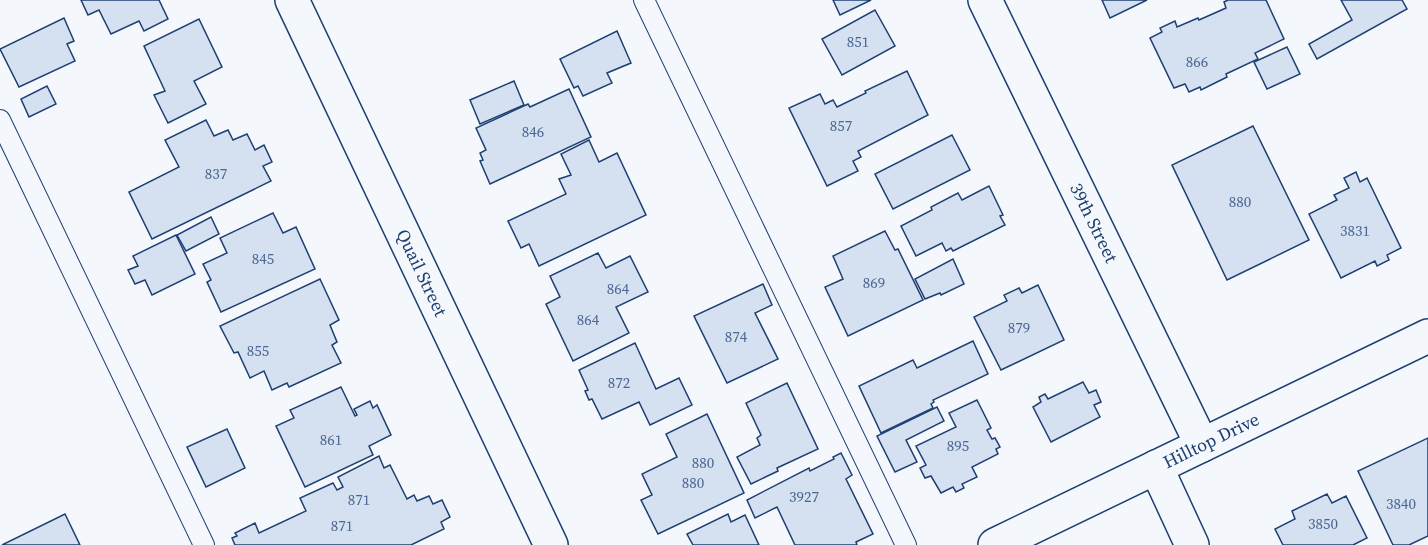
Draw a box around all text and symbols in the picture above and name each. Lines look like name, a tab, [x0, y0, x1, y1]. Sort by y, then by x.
house number: 851	[847, 31, 869, 52]
house number: 866	[1186, 51, 1208, 72]
house number: 857	[830, 115, 852, 136]
house number: 846	[522, 121, 544, 142]
house number: 837	[205, 163, 227, 184]
street label: 39th Street	[1064, 179, 1124, 267]
house number: 880	[1229, 191, 1251, 212]
house number: 3831	[1340, 220, 1370, 241]
street label: Quail Street	[391, 225, 454, 320]
house number: 845	[252, 248, 274, 269]
house number: 869	[863, 272, 885, 293]
house number: 864	[607, 278, 630, 299]
house number: 864	[577, 309, 600, 330]
house number: 879	[1008, 317, 1030, 338]
house number: 874	[725, 326, 748, 347]
house number: 855	[247, 340, 269, 361]
house number: 872	[608, 372, 630, 393]
street label: Hilltop Drive	[1159, 406, 1263, 474]
house number: 861	[320, 429, 342, 450]
house number: 895	[947, 435, 969, 456]
house number: 880	[692, 452, 714, 473]
house number: 880	[682, 472, 704, 493]
house number: 3927	[789, 486, 819, 507]
house number: 871	[348, 489, 370, 510]
house number: 3840	[1386, 493, 1416, 514]
house number: 3850	[1308, 513, 1338, 534]
house number: 871	[331, 515, 353, 536]

